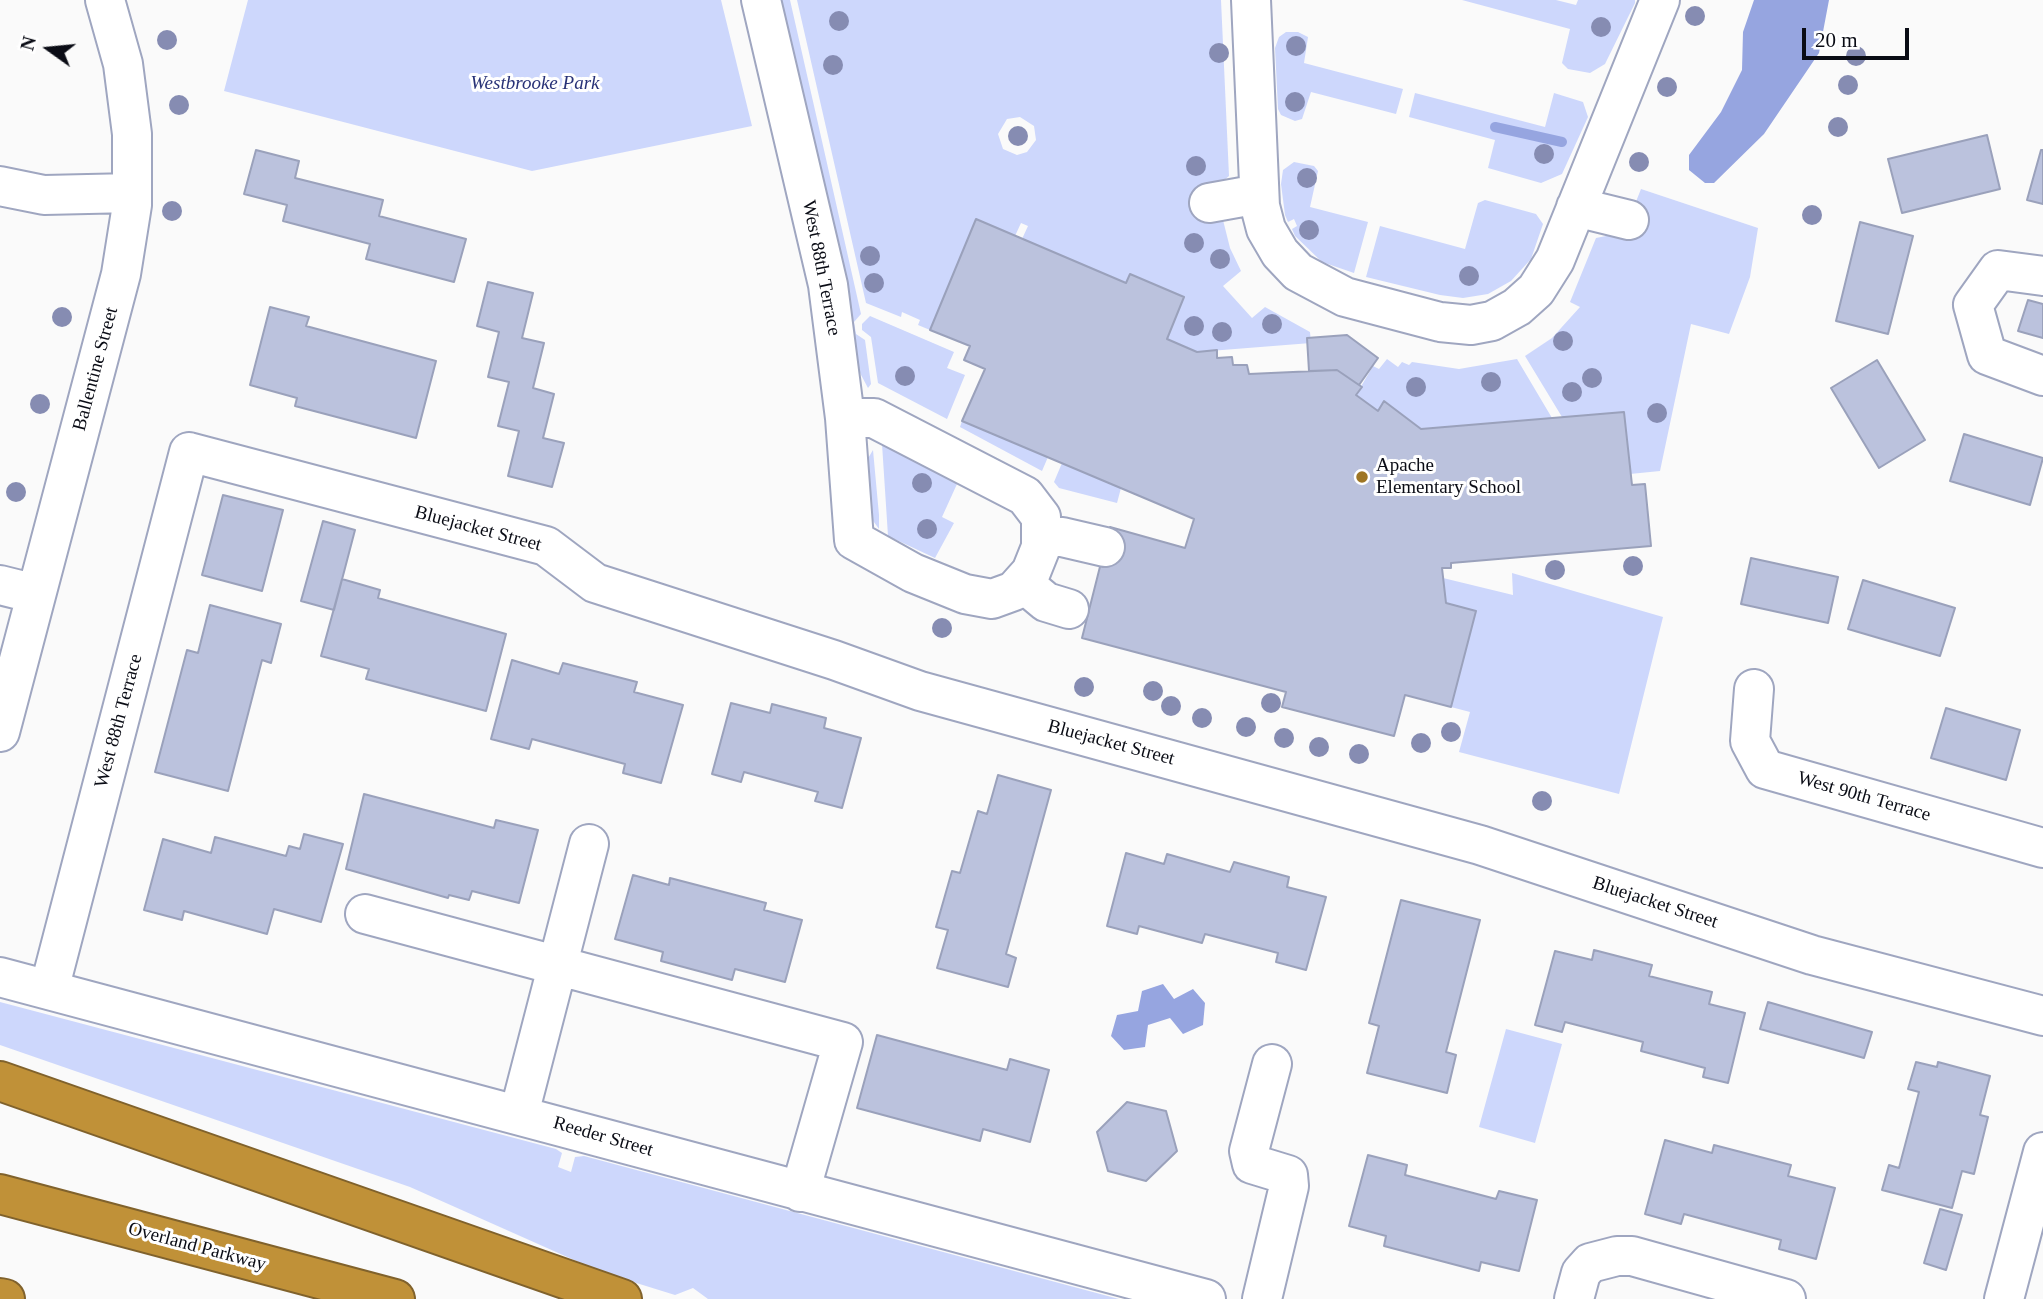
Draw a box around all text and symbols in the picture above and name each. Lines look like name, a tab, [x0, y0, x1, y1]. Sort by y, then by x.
north arrow	[14, 14, 84, 84]
scale bar	[1805, 14, 1912, 58]
text: 20 m	[1815, 28, 1858, 52]
text: N	[16, 34, 40, 53]
park label: Westbrooke Park	[471, 73, 599, 95]
street label: West 88th Terrace	[797, 198, 845, 338]
street label: Ballentine Street	[69, 305, 123, 433]
place label: Apache Elementary School	[1376, 455, 1521, 499]
marker: Apache Elementary School	[1354, 469, 1370, 485]
street label: Bluejacket Street	[412, 501, 544, 557]
street label: West 88th Terrace	[90, 652, 148, 790]
street label: Bluejacket Street	[1045, 715, 1177, 771]
street label: West 90th Terrace	[1795, 767, 1933, 827]
street label: Bluejacket Street	[1590, 872, 1720, 934]
street label: Reeder Street	[550, 1112, 656, 1162]
street label: Overland Parkway	[126, 1218, 268, 1276]

